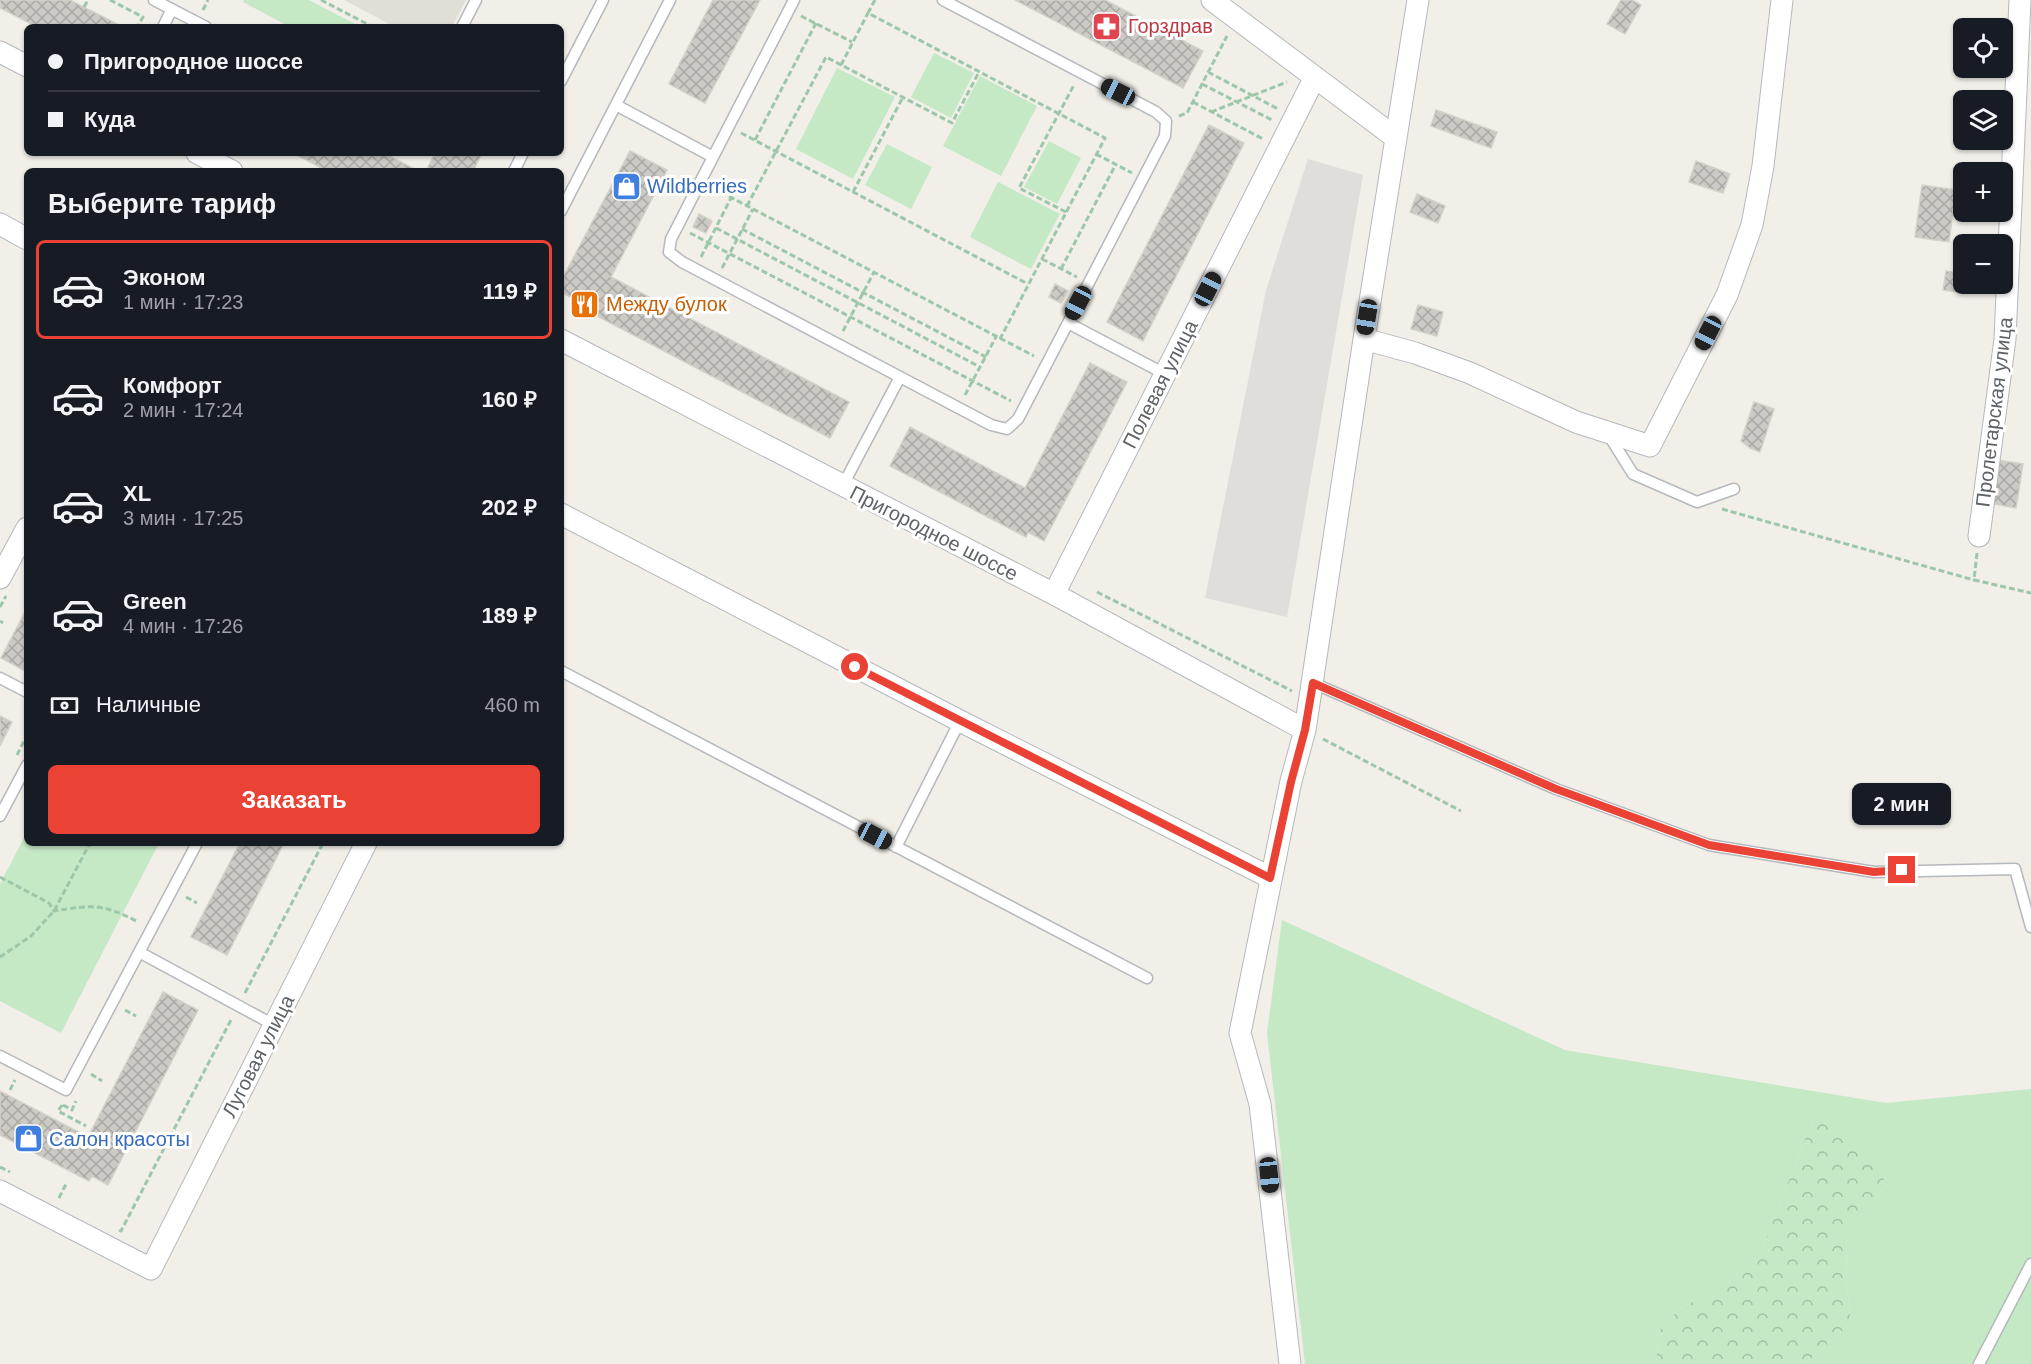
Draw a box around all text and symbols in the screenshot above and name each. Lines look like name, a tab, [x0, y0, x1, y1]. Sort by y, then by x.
pharmacy icon: Горздрав	[1091, 10, 1123, 42]
place label: Горздрав	[1128, 15, 1213, 37]
map controls	[1953, 18, 2013, 294]
button: locate	[1953, 18, 2013, 78]
text: Пригородное шоссе	[84, 49, 303, 74]
car	[1098, 76, 1138, 108]
button: layers	[1953, 90, 2013, 150]
text: Куда	[84, 107, 135, 132]
button: +	[1953, 162, 2013, 222]
shop icon: Wildberries	[610, 170, 642, 202]
place label: Wildberries	[647, 175, 747, 197]
text: Выберите тариф	[48, 189, 276, 219]
button: −	[1953, 234, 2013, 294]
icon: car	[51, 263, 105, 317]
text: Эконом	[123, 265, 206, 290]
car	[1192, 269, 1224, 309]
text: 119 ₽	[483, 279, 537, 304]
car	[1062, 283, 1094, 323]
restaurant icon: Между булок	[569, 288, 601, 320]
text: 1 мин · 17:23	[123, 291, 243, 313]
place label: Между булок	[606, 293, 727, 315]
car	[1355, 298, 1379, 336]
car	[1692, 313, 1724, 353]
street label: Пролетарская улица	[1971, 315, 2017, 508]
street label: Полевая улица	[1118, 316, 1202, 452]
icon: car	[51, 371, 105, 425]
text: Комфорт	[123, 373, 222, 398]
text: 160 ₽	[481, 387, 537, 412]
text: 2 мин · 17:24	[123, 399, 243, 421]
icon: car	[51, 479, 105, 533]
text: XL	[123, 481, 151, 506]
street label: Пригородное шоссе	[846, 481, 1022, 585]
text: 202 ₽	[481, 495, 537, 520]
text: 3 мин · 17:25	[123, 507, 243, 529]
icon: car	[51, 587, 105, 641]
text: Green	[123, 589, 187, 614]
text: 189 ₽	[481, 603, 537, 628]
text: 4 мин · 17:26	[123, 615, 243, 637]
route start	[841, 653, 868, 680]
icon: cash	[48, 689, 81, 722]
text: Наличные	[96, 692, 201, 717]
text: 460 m	[484, 694, 540, 716]
button: Заказать	[48, 765, 540, 834]
callout: 2 мин	[1852, 783, 1952, 825]
text: 2 мин	[1874, 793, 1929, 815]
car	[855, 820, 895, 852]
route end	[1888, 856, 1915, 883]
street label: Луговая улица	[218, 990, 299, 1121]
shop icon: Салон красоты	[12, 1123, 44, 1155]
place label: Салон красоты	[49, 1128, 190, 1150]
car	[1258, 1156, 1280, 1194]

